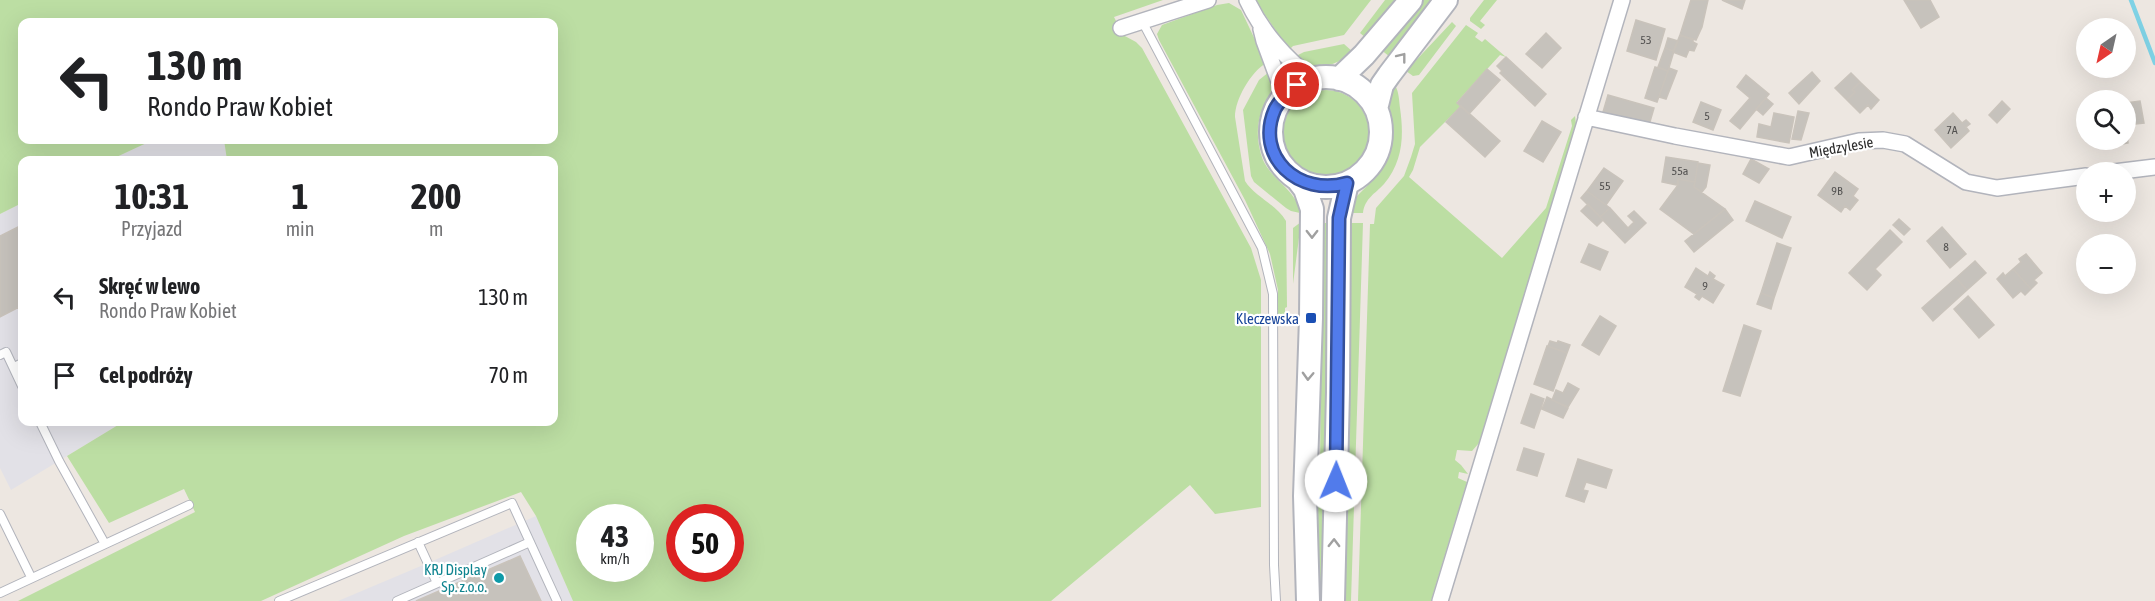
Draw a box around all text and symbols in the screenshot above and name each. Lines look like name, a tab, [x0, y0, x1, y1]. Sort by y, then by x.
north arrow	[2076, 18, 2136, 78]
map controls	[2076, 18, 2136, 294]
house number: 53	[1640, 33, 1652, 47]
text: 130 m	[147, 41, 242, 89]
icon: left	[48, 42, 126, 120]
one-way arrow	[1394, 53, 1405, 64]
pin	[1271, 59, 1322, 110]
icon: arrive	[1280, 68, 1313, 101]
button: search	[2076, 90, 2136, 150]
text: Rondo Praw Kobiet	[147, 91, 333, 122]
house number: 5	[1704, 109, 1710, 123]
house number: 7A	[1946, 123, 1958, 137]
street label: Międzylesie	[1807, 133, 1875, 161]
button: +	[2076, 162, 2136, 222]
house number: 55a	[1672, 164, 1688, 178]
text: 10:31	[114, 175, 189, 217]
text: 1	[292, 175, 308, 217]
text: 200	[411, 175, 462, 217]
house number: 55	[1599, 179, 1611, 193]
house number: 9B	[1831, 184, 1843, 198]
text: Przyjazd	[121, 217, 183, 240]
text: min	[286, 217, 314, 240]
text: m	[429, 217, 443, 240]
one-way arrow	[1305, 230, 1318, 239]
button: −	[2076, 234, 2136, 294]
house number: 8	[1943, 240, 1949, 254]
text: Skręć w lewo	[99, 273, 200, 299]
house number: 9	[1702, 279, 1708, 293]
icon: left	[48, 281, 81, 314]
text: 130 m	[478, 284, 528, 310]
text: Rondo Praw Kobiet	[99, 299, 237, 322]
place label: Kleczewska	[1236, 310, 1299, 327]
marker: Kleczewska	[1304, 311, 1318, 325]
icon: arrive	[48, 359, 81, 392]
text: Cel podróży	[99, 362, 193, 388]
text: 70 m	[488, 362, 528, 388]
one-way arrow	[1302, 372, 1314, 381]
position arrow	[1304, 449, 1368, 513]
speed limit sign: 50	[666, 504, 744, 582]
text: 43	[601, 519, 629, 553]
one-way arrow	[1328, 538, 1341, 547]
text: km/h	[600, 550, 630, 567]
place label: KRJ Display Sp. z.o.o.	[424, 561, 487, 595]
marker: KRJ Display Sp. z.o.o.	[492, 571, 506, 585]

